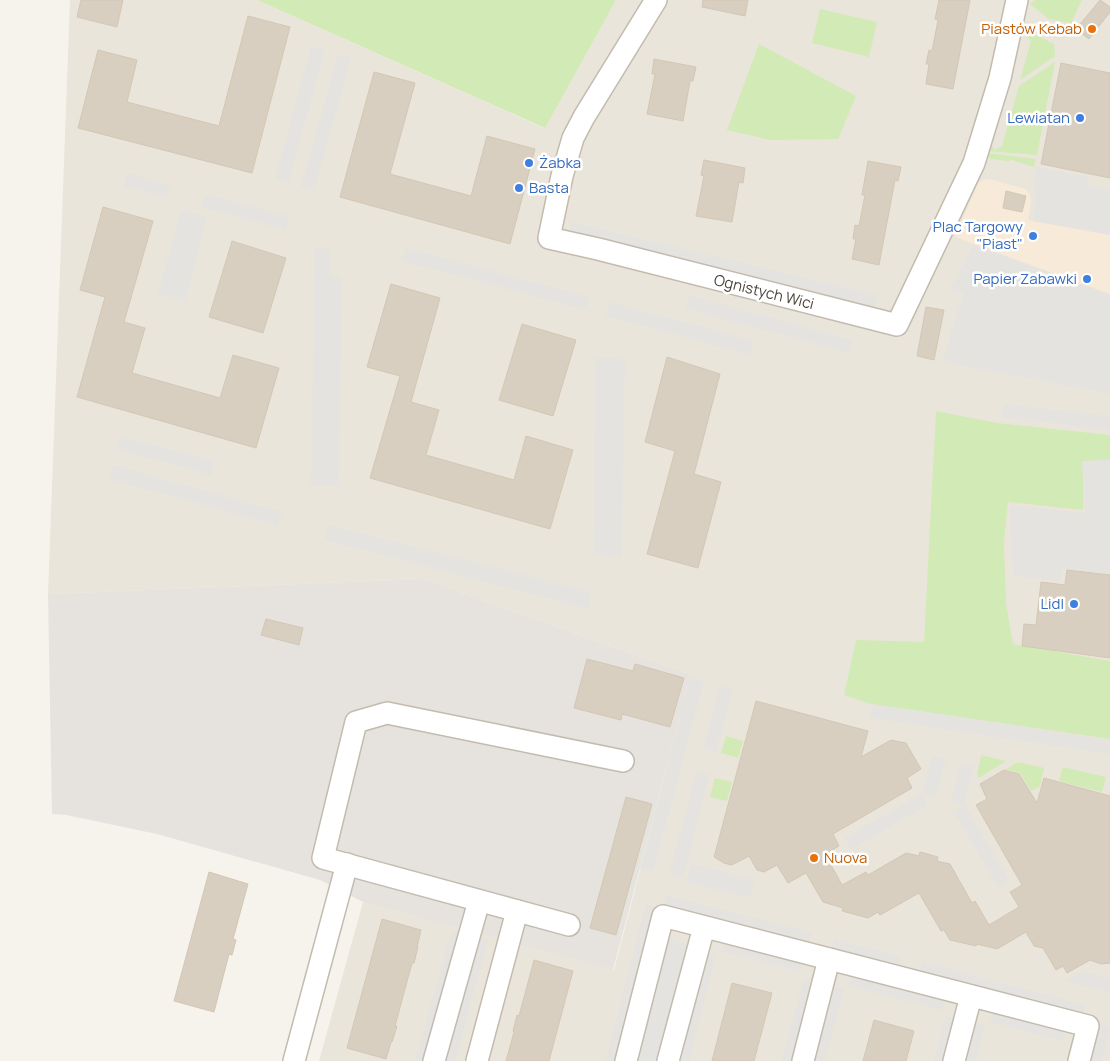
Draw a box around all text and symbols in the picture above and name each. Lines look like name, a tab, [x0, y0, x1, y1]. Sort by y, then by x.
place label: Piastów Kebab	[981, 18, 1082, 39]
marker: Piastów Kebab	[1086, 23, 1098, 35]
place label: Lewiatan	[1007, 107, 1070, 128]
marker: Lewiatan	[1074, 112, 1086, 124]
place label: Żabka	[539, 152, 581, 173]
marker: Żabka	[523, 157, 535, 169]
place label: Basta	[529, 177, 569, 198]
marker: Basta	[513, 182, 525, 194]
place label: Plac Targowy "Piast"	[933, 216, 1023, 254]
marker: Plac Targowy "Piast"	[1027, 230, 1039, 242]
place label: Papier Zabawki	[973, 268, 1077, 289]
street label: Ognistych Wici	[712, 269, 816, 314]
marker: Papier Zabawki	[1081, 273, 1093, 285]
place label: Lidl	[1040, 593, 1064, 614]
marker: Lidl	[1068, 598, 1080, 610]
place label: Nuova	[824, 847, 867, 868]
marker: Nuova	[808, 852, 820, 864]

